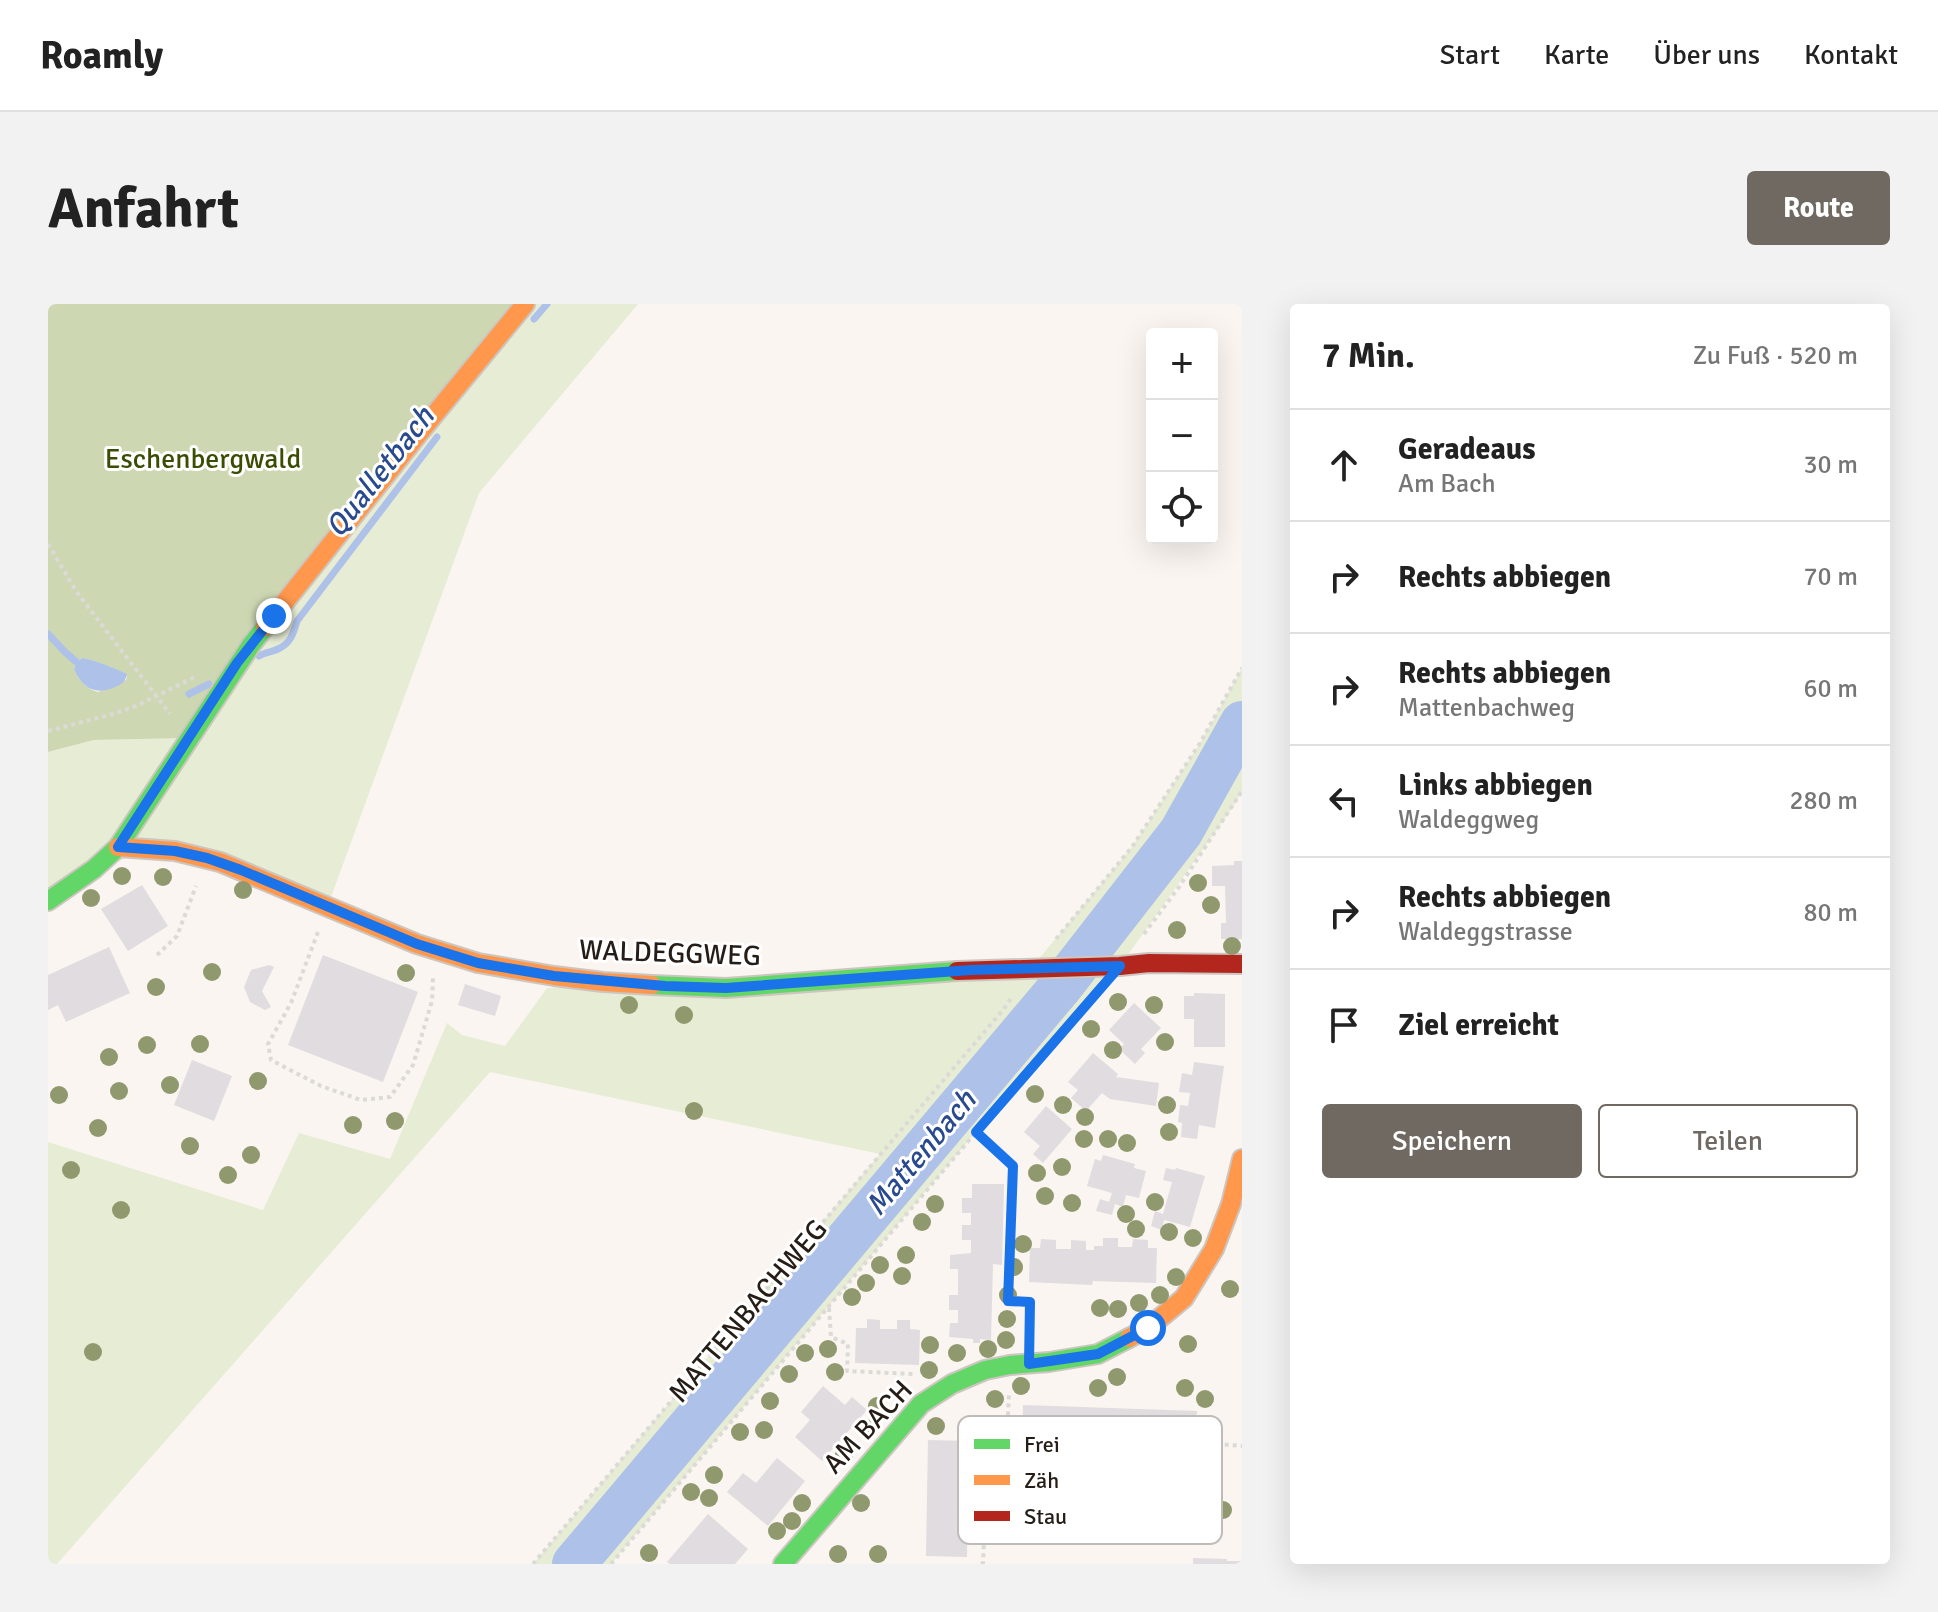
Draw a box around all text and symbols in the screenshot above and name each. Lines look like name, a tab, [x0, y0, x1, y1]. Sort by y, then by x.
text: Roamly	[40, 32, 163, 79]
text: Start	[1440, 38, 1500, 72]
text: Karte	[1544, 38, 1609, 72]
text: Über uns	[1653, 38, 1760, 72]
text: Kontakt	[1804, 38, 1898, 72]
button: Route	[1747, 171, 1890, 245]
text: Anfahrt	[48, 174, 239, 243]
map controls	[1146, 328, 1218, 544]
button: +	[1146, 328, 1218, 400]
text: 7 Min.	[1322, 335, 1415, 377]
text: Zu Fuß · 520 m	[1693, 340, 1858, 372]
water label: Qualletbach	[318, 399, 443, 544]
button: −	[1146, 400, 1218, 472]
text: Geradeaus	[1398, 431, 1536, 468]
park label: Eschenbergwald	[105, 442, 301, 476]
icon: ahead	[1322, 443, 1366, 487]
text: 30 m	[1803, 449, 1858, 481]
text: Am Bach	[1398, 468, 1496, 500]
button: locate	[1146, 472, 1218, 544]
icon: right	[1322, 555, 1366, 599]
text: Rechts abbiegen	[1398, 559, 1611, 596]
text: 70 m	[1803, 561, 1858, 593]
route end	[256, 598, 292, 634]
text: Rechts abbiegen	[1398, 655, 1611, 692]
icon: right	[1322, 667, 1366, 711]
text: 60 m	[1803, 673, 1858, 705]
text: Mattenbachweg	[1398, 692, 1575, 724]
text: Links abbiegen	[1398, 767, 1593, 804]
icon: left	[1322, 779, 1366, 823]
text: 280 m	[1789, 785, 1858, 817]
text: Waldeggweg	[1398, 804, 1539, 836]
text: Rechts abbiegen	[1398, 879, 1611, 916]
icon: right	[1322, 891, 1366, 935]
text: 80 m	[1803, 897, 1858, 929]
text: Waldeggstrasse	[1398, 916, 1573, 948]
street label: WALDEGGWEG	[579, 933, 761, 973]
icon: arrive	[1322, 1003, 1366, 1047]
text: Ziel erreicht	[1398, 1007, 1559, 1044]
water label: Mattenbach	[858, 1082, 985, 1223]
button: Speichern	[1322, 1104, 1582, 1178]
button: Teilen	[1598, 1104, 1858, 1178]
street label: MATTENBACHWEG	[662, 1213, 834, 1409]
route start	[1130, 1310, 1166, 1346]
street label: AM BACH	[816, 1373, 920, 1481]
legend	[958, 1416, 1222, 1544]
text: Frei	[1024, 1431, 1060, 1458]
text: Zäh	[1024, 1467, 1059, 1494]
text: Stau	[1024, 1503, 1067, 1530]

